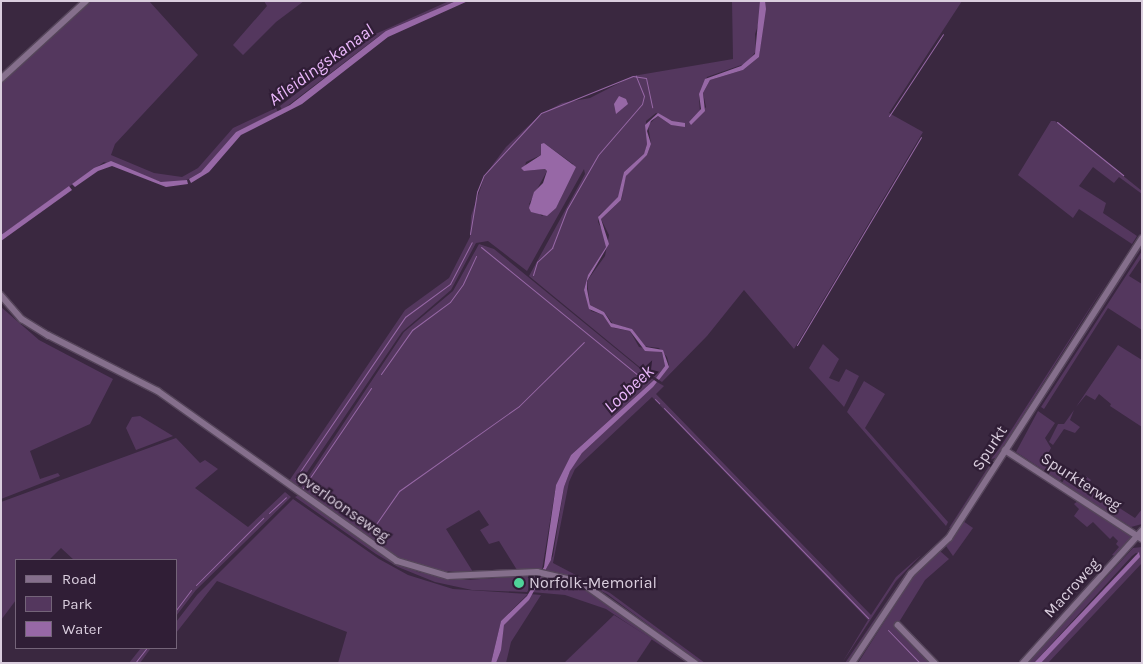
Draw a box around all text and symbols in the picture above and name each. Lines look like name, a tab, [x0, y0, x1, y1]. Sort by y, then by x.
water label: Afleidingskanaal	[264, 19, 378, 111]
water label: Loobeek	[599, 360, 659, 418]
street label: Spurkt	[968, 422, 1012, 474]
street label: Spurkterweg	[1037, 449, 1125, 515]
street label: Overloonseweg	[293, 468, 393, 546]
street label: Macroweg	[1040, 554, 1104, 622]
legend	[15, 559, 178, 649]
text: Road	[62, 570, 97, 588]
place label: Norfolk-Memorial	[529, 573, 657, 593]
marker: Norfolk-Memorial	[513, 577, 525, 589]
text: Park	[62, 595, 92, 613]
text: Water	[62, 620, 102, 638]

